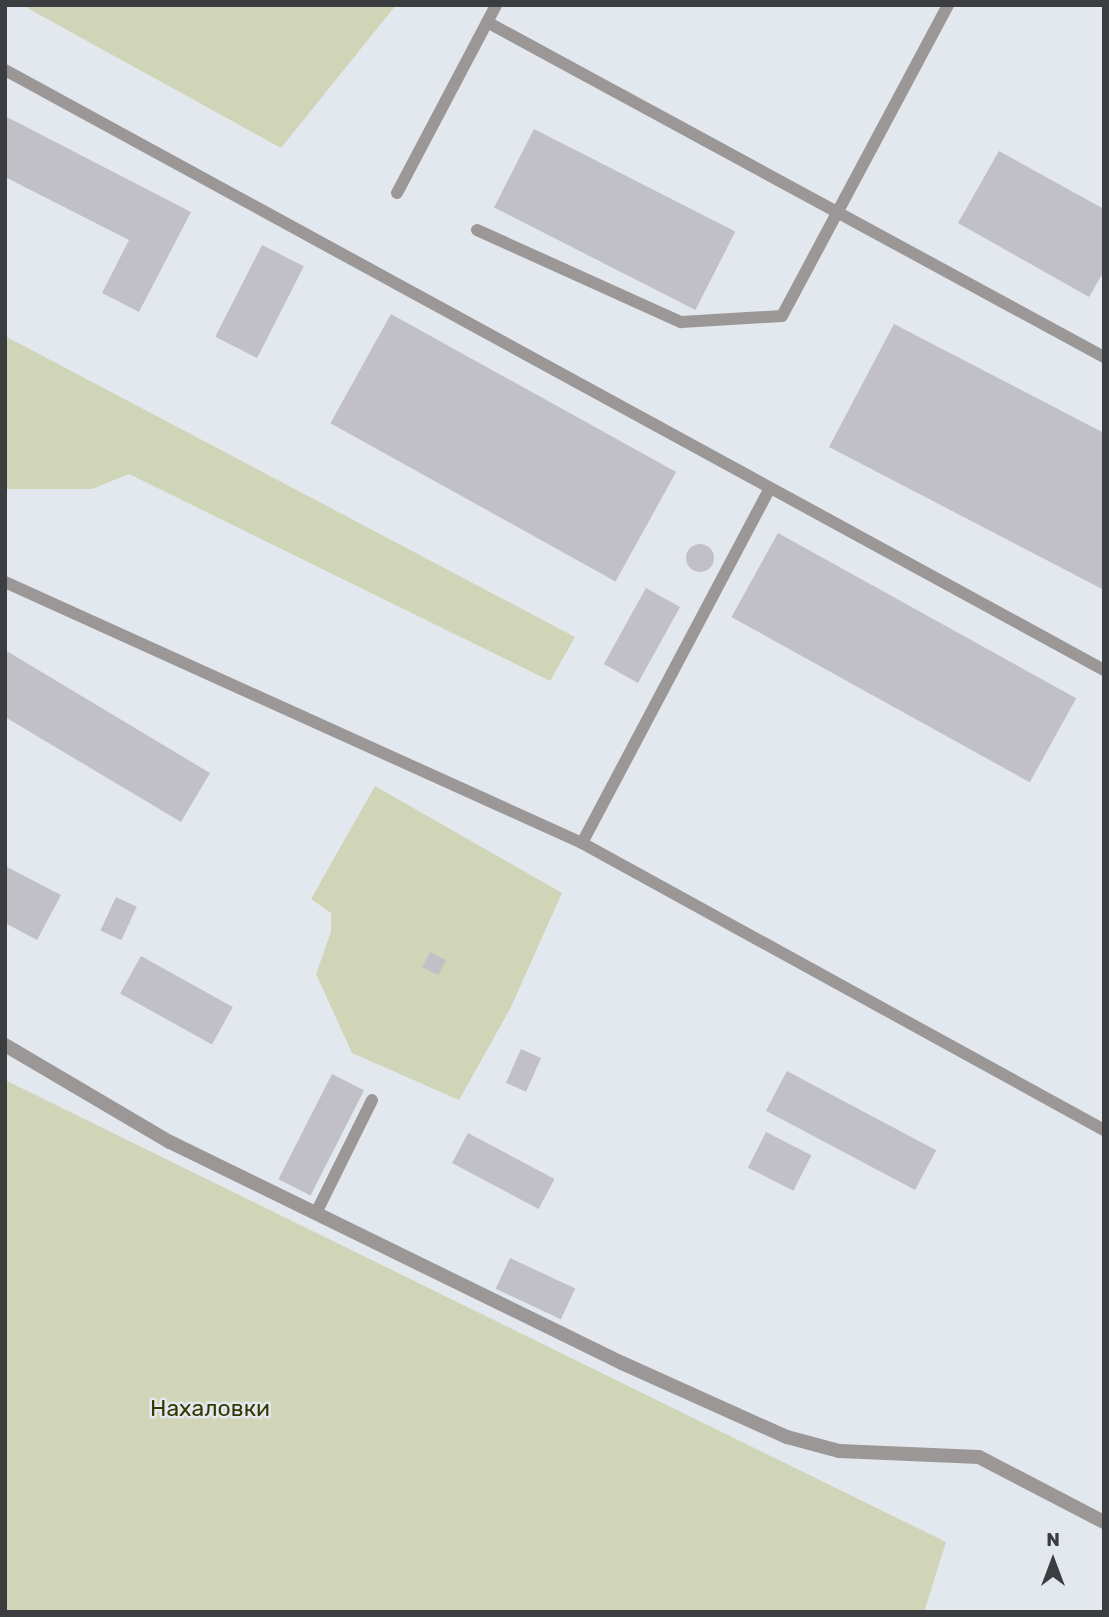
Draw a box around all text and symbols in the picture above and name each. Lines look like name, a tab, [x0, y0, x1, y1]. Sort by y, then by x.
park label: Нахаловки	[150, 1394, 270, 1422]
north arrow	[1018, 1526, 1088, 1596]
text: N	[1046, 1528, 1060, 1551]

